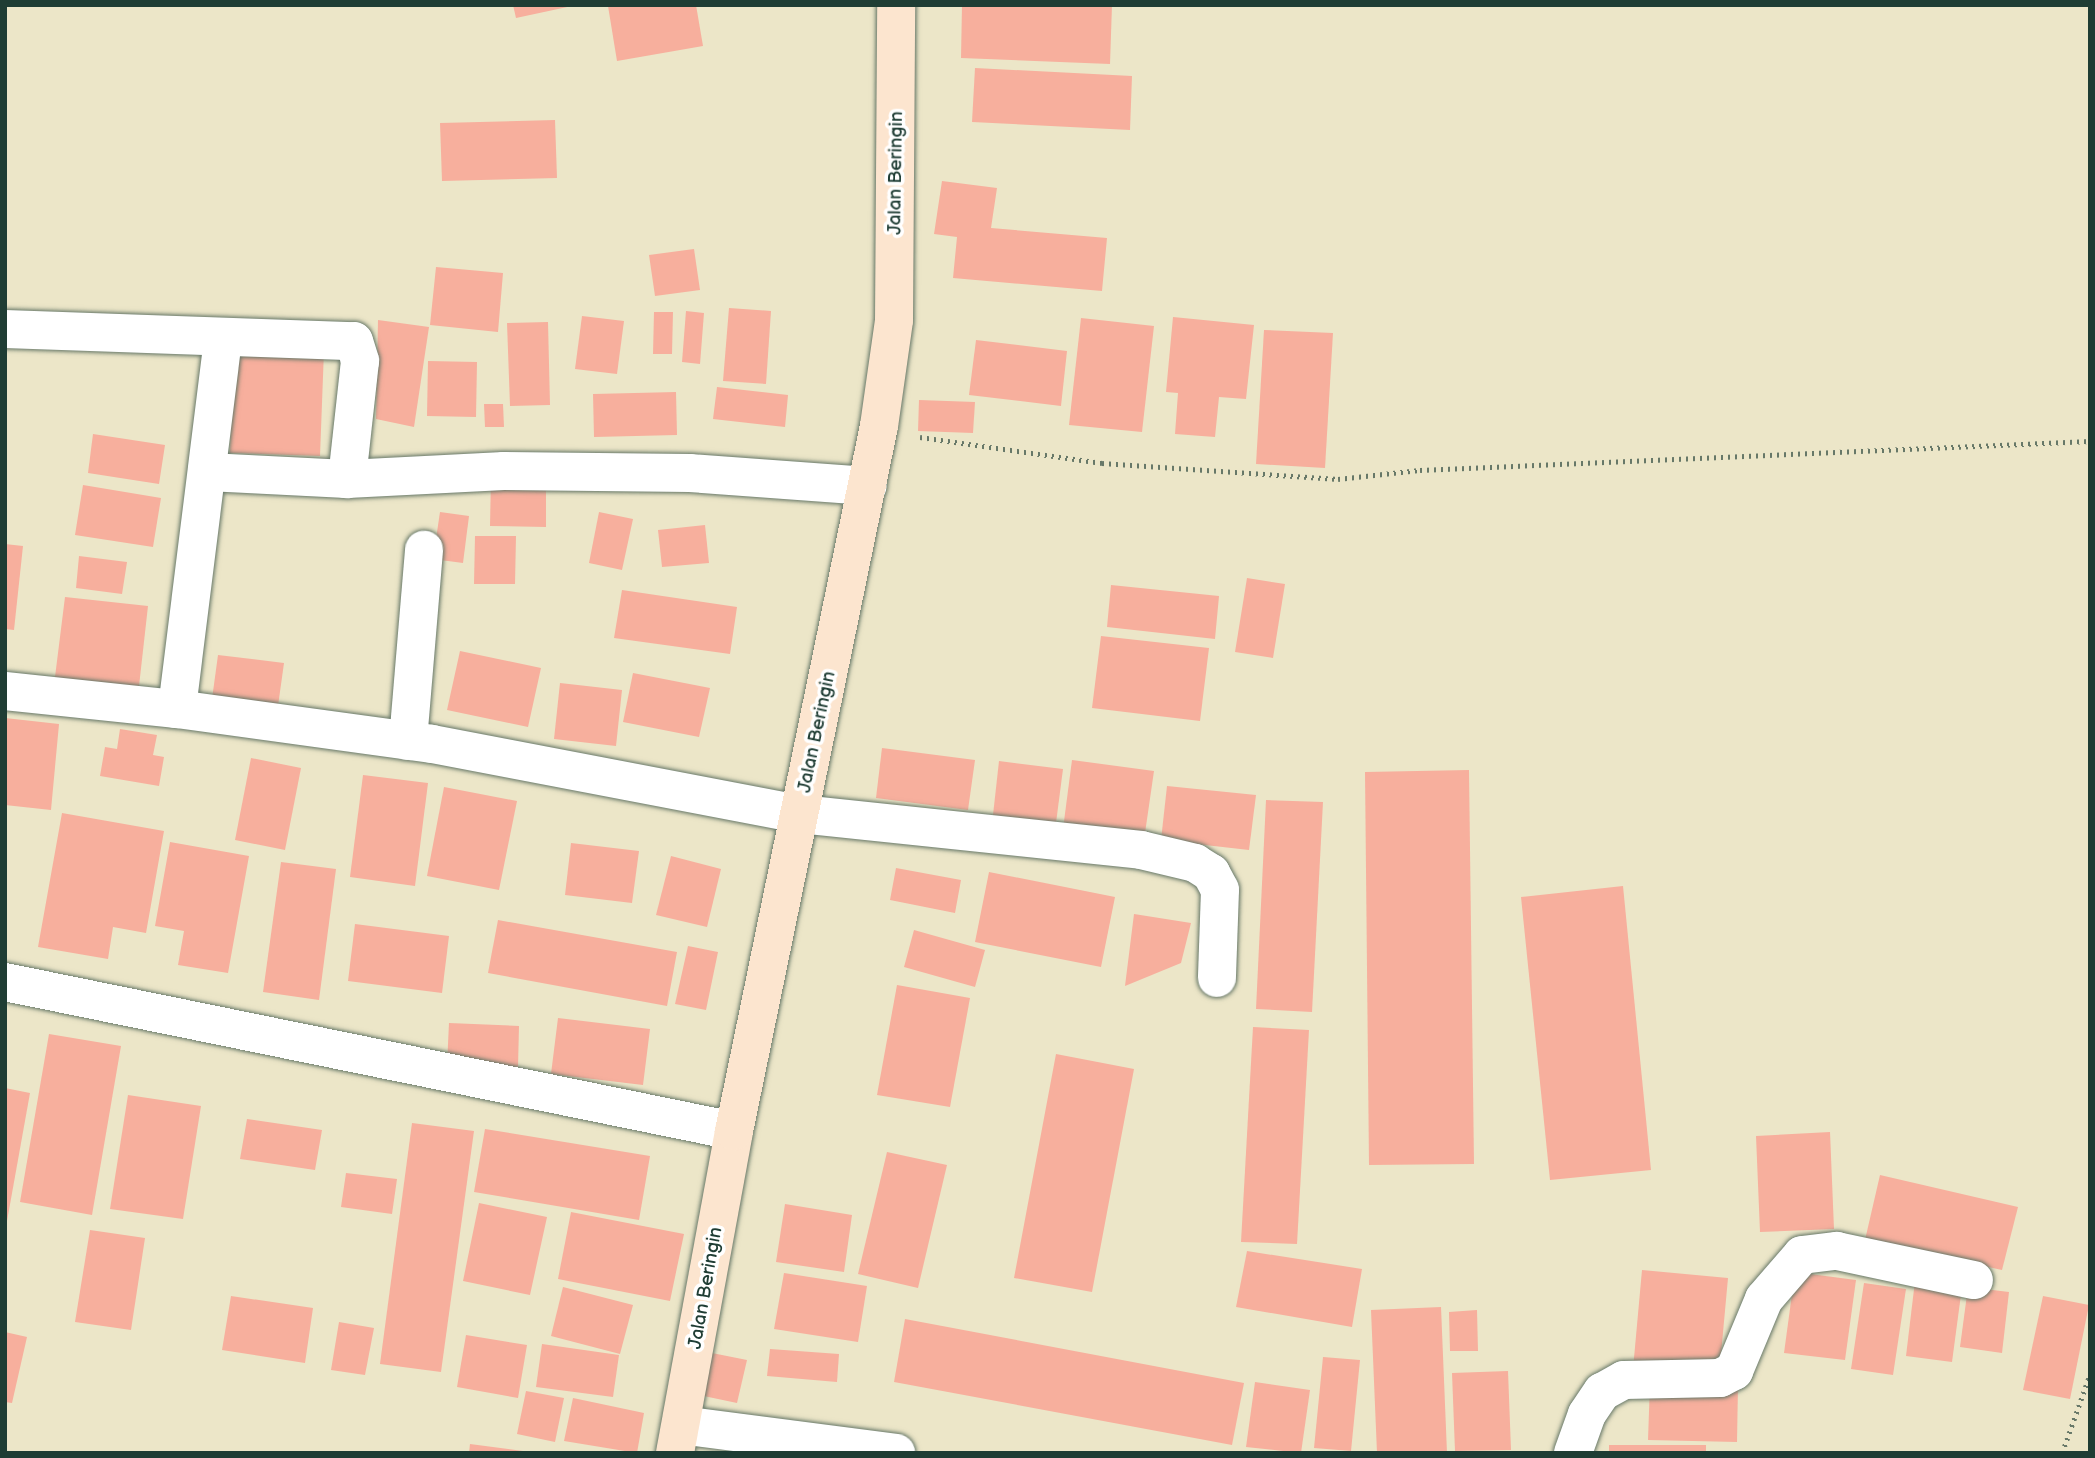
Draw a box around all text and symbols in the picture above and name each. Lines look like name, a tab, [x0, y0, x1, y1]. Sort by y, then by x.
street label: Jalan Beringin	[884, 111, 908, 235]
street label: Jalan Beringin	[793, 669, 841, 795]
street label: Jalan Beringin	[684, 1225, 728, 1351]

